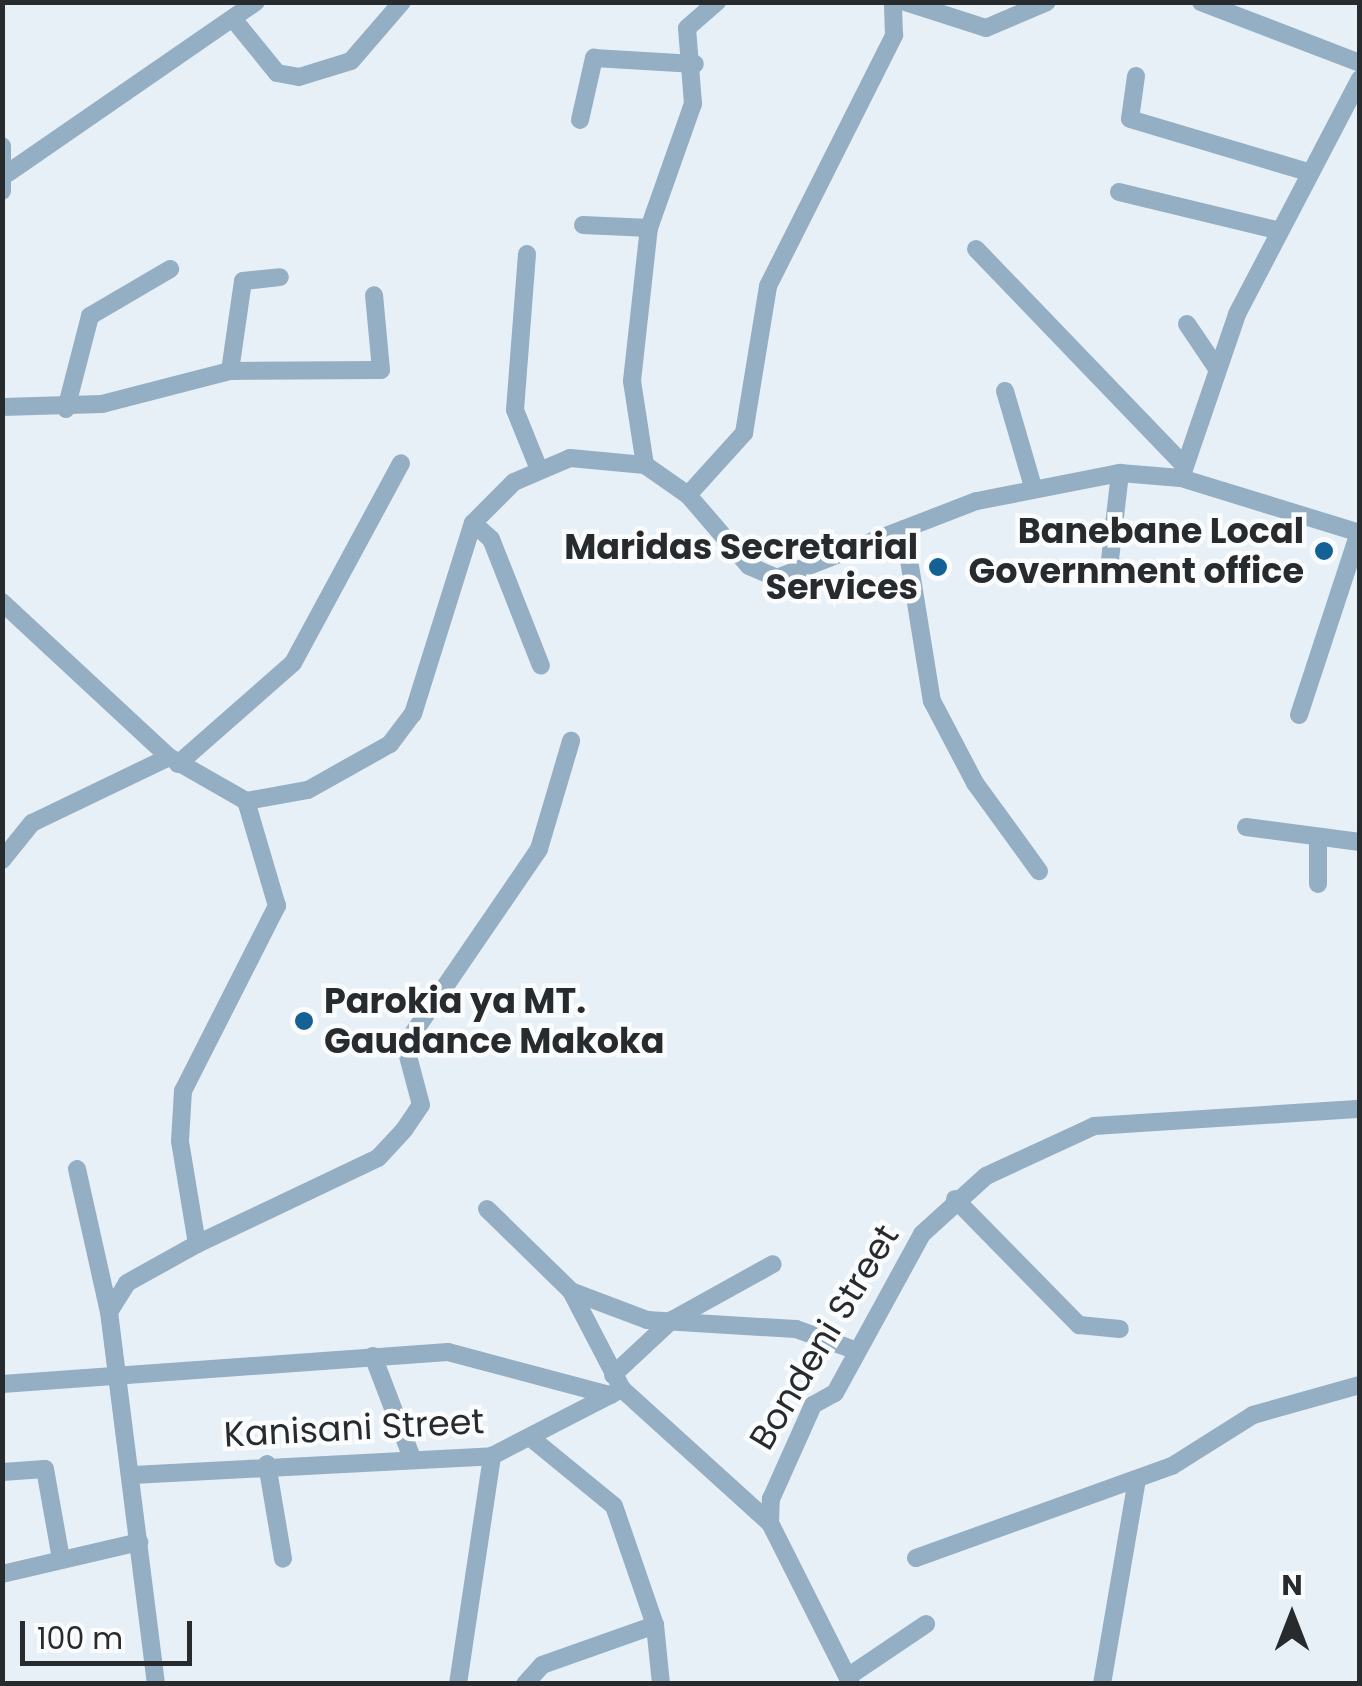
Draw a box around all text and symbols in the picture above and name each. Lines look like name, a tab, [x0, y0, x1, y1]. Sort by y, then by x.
place label: Banebane Local Government office	[969, 510, 1304, 592]
place label: Maridas Secretarial Services	[564, 526, 918, 608]
marker: Banebane Local Government office	[1313, 540, 1335, 562]
marker: Maridas Secretarial Services	[927, 556, 949, 578]
place label: Parokia ya MT. Gaudance Makoka	[324, 980, 665, 1062]
marker: Parokia ya MT. Gaudance Makoka	[293, 1010, 315, 1032]
street label: Bondeni Street	[740, 1217, 908, 1457]
street label: Kanisani Street	[223, 1400, 485, 1456]
north arrow	[1242, 1566, 1342, 1666]
text: N	[1281, 1566, 1303, 1605]
scale bar	[25, 1601, 198, 1663]
text: 100 m	[37, 1617, 123, 1660]

